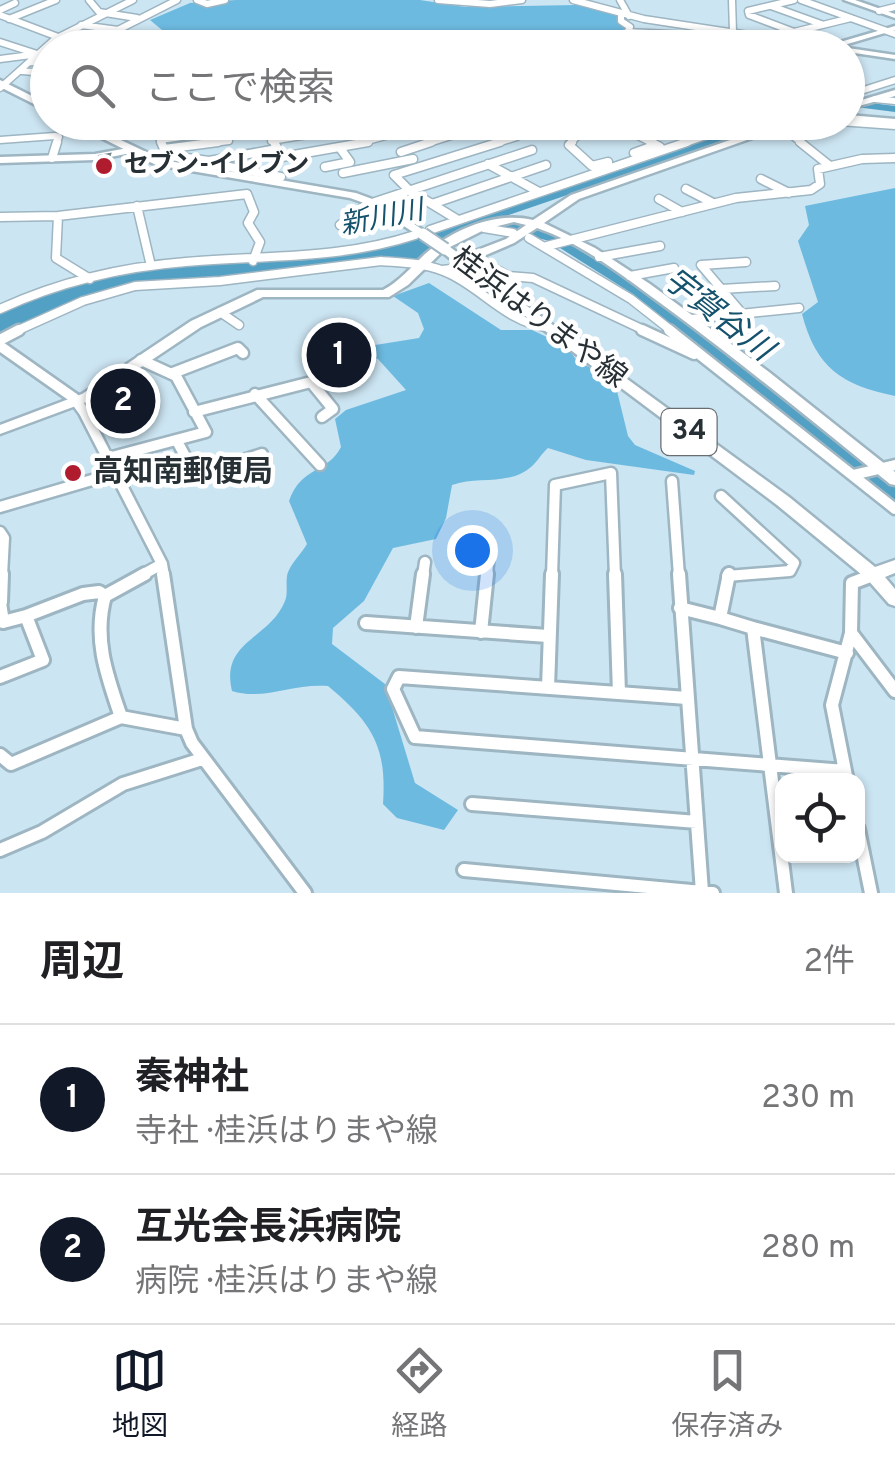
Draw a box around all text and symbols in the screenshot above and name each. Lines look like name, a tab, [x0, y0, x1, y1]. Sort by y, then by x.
search box	[30, 30, 865, 140]
icon: search	[65, 58, 120, 113]
text: ここで検索	[145, 66, 335, 115]
place label: セブン-イレブン	[124, 150, 309, 182]
marker: セブン-イレブン	[93, 155, 115, 177]
water label: 新川川	[337, 193, 430, 245]
street label: 桂浜はりまや線	[443, 241, 633, 397]
water label: 宇賀谷川	[654, 261, 782, 373]
pin: 1	[306, 318, 372, 392]
pin: 2	[90, 364, 156, 438]
road number: 34	[662, 409, 716, 455]
place label: 高知南郵便局	[93, 455, 273, 492]
marker: 高知南郵便局	[62, 462, 84, 484]
your location	[447, 525, 498, 576]
map controls	[775, 773, 865, 863]
button: locate	[775, 773, 865, 863]
text: 周辺	[40, 938, 124, 991]
text: 2件	[803, 943, 855, 983]
text: 秦神社	[135, 1055, 249, 1104]
text: 1	[66, 1079, 79, 1119]
text: 230 m	[761, 1079, 855, 1119]
text: 寺社 · 桂浜はりまや線	[135, 1113, 438, 1153]
text: 互光会長浜病院	[135, 1205, 401, 1254]
text: 2	[63, 1229, 82, 1269]
text: 280 m	[761, 1229, 855, 1269]
text: 病院 · 桂浜はりまや線	[135, 1263, 438, 1303]
tab: 地図	[112, 1343, 168, 1446]
tab: 経路	[391, 1343, 447, 1446]
tab: 保存済み	[671, 1343, 783, 1446]

